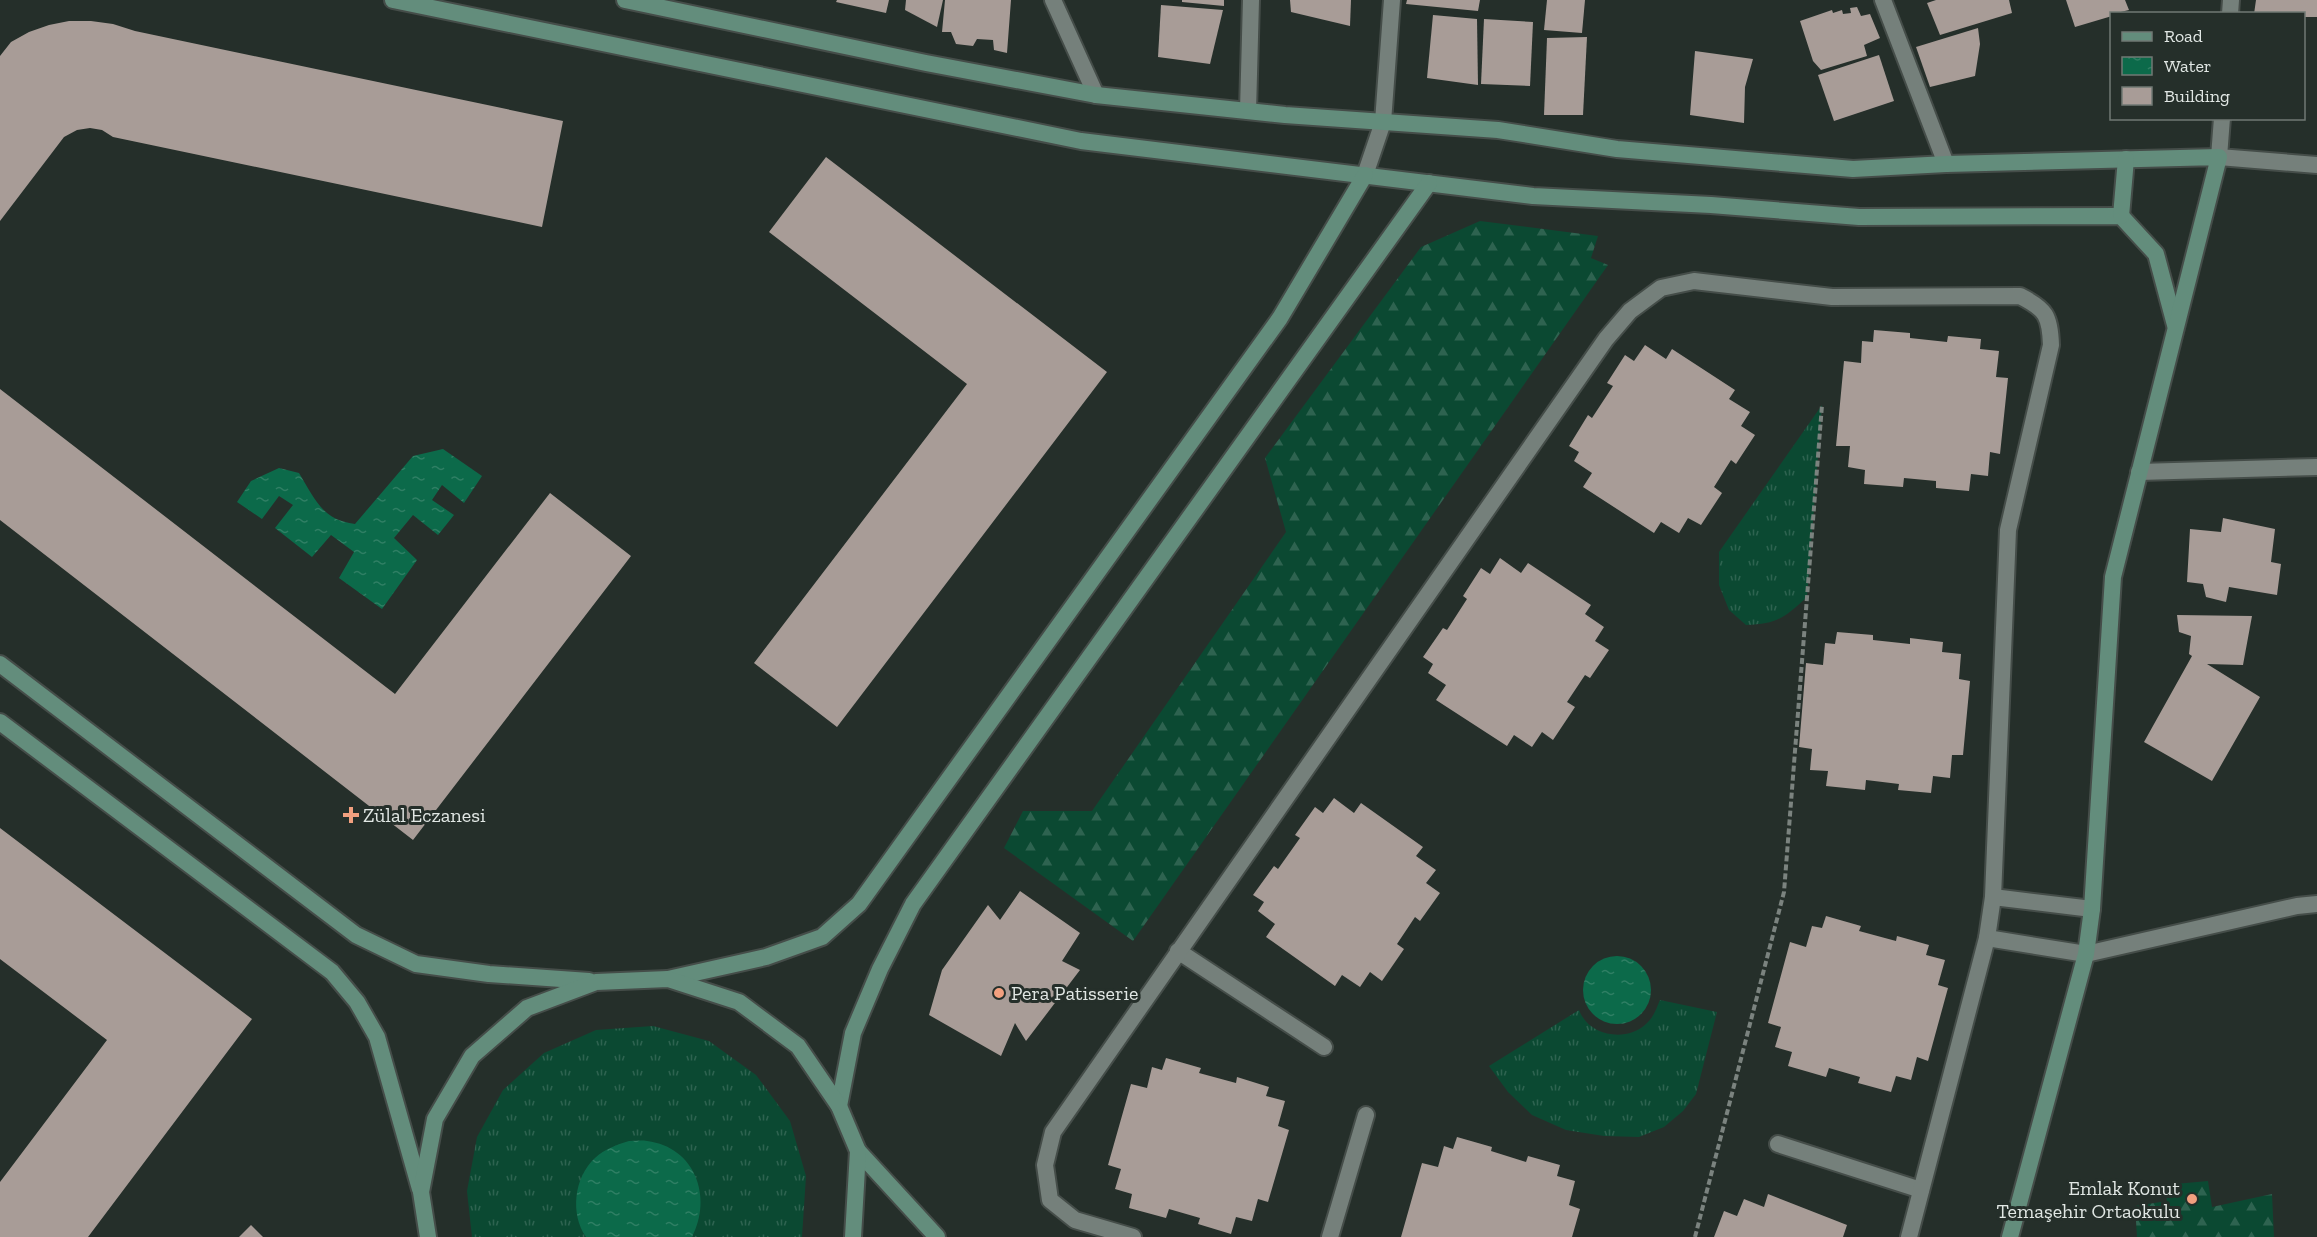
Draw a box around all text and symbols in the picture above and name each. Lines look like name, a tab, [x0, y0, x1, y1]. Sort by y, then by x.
legend	[2110, 12, 2305, 120]
text: Road	[2164, 25, 2203, 47]
text: Water	[2164, 55, 2211, 77]
text: Building	[2164, 85, 2230, 107]
place label: Zülal Eczanesi	[363, 803, 486, 827]
marker: Zülal Eczanesi	[344, 808, 358, 822]
place label: Pera Patisserie	[1011, 981, 1138, 1005]
marker: Pera Patisserie	[992, 986, 1006, 1000]
place label: Emlak Konut Temaşehir Ortaokulu	[1997, 1176, 2181, 1223]
marker: Emlak Konut Temaşehir Ortaokulu	[2185, 1192, 2199, 1206]

